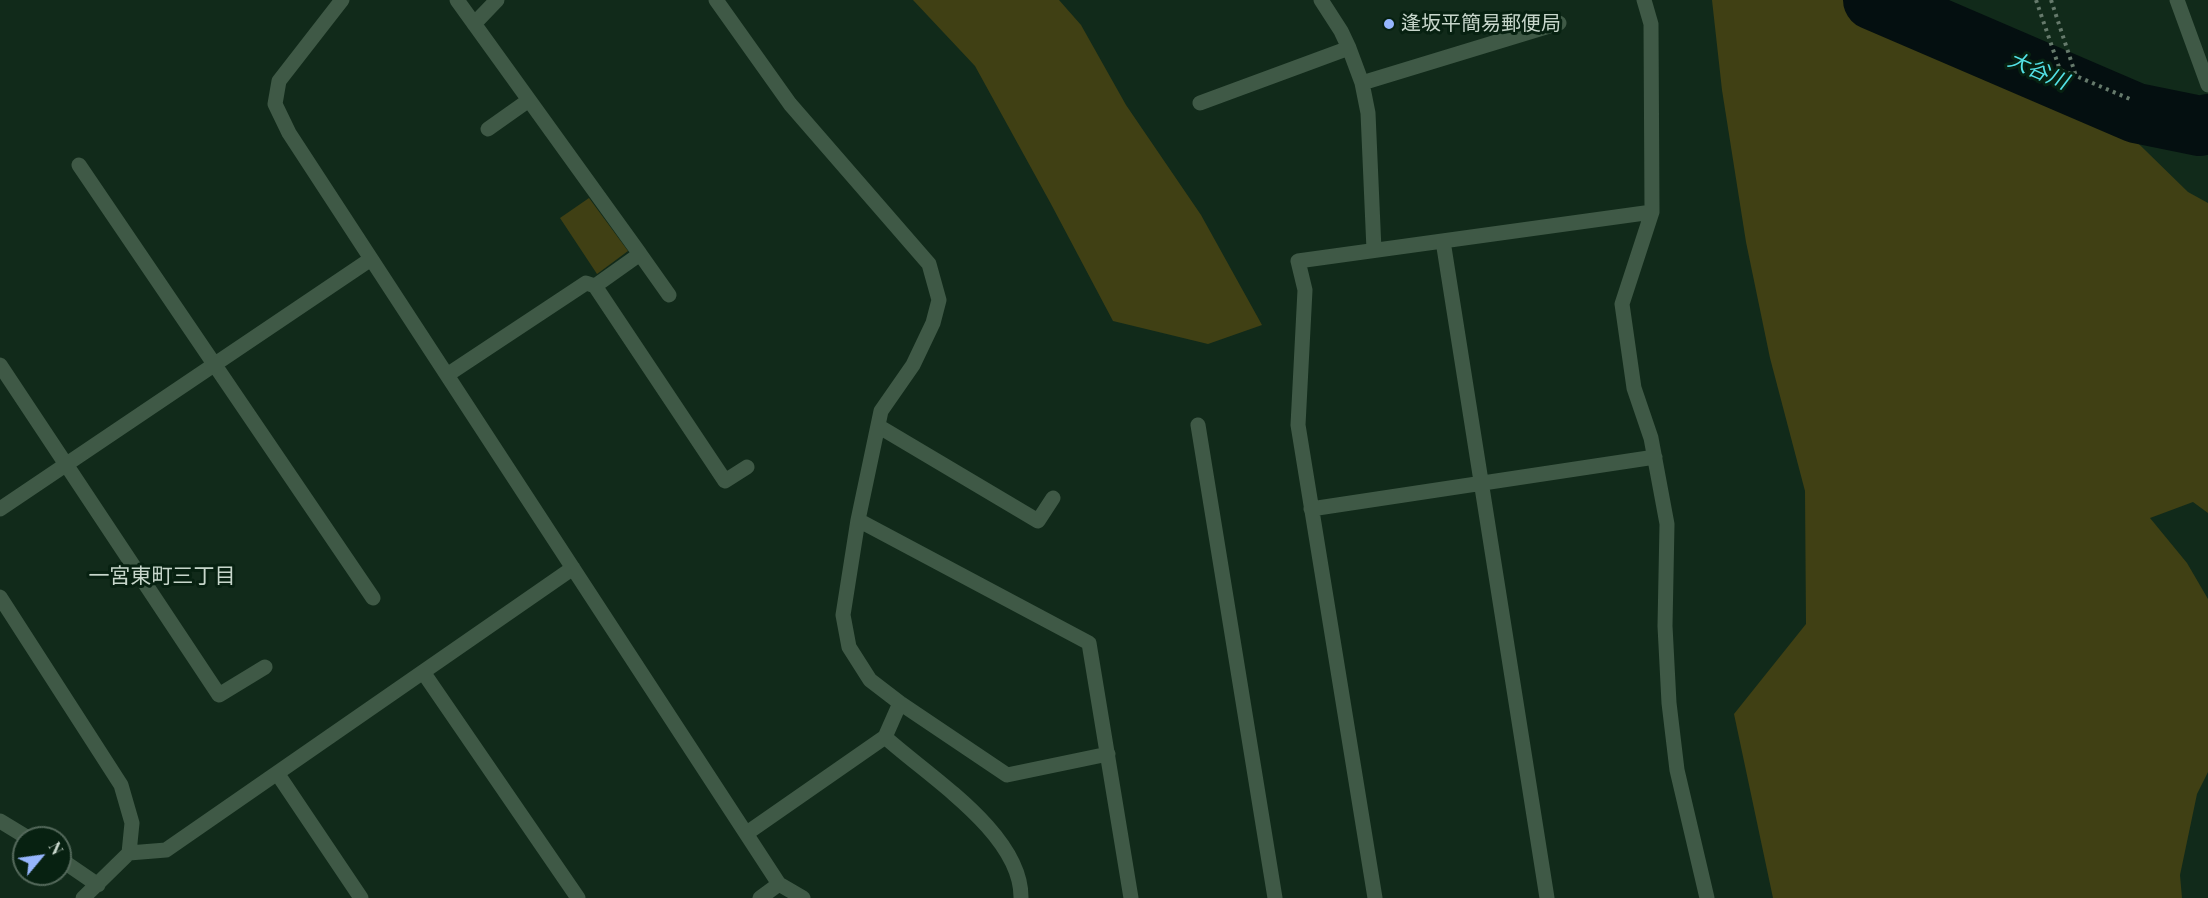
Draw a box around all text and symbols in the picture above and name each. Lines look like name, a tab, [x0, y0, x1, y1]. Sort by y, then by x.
place label: 逢坂平簡易郵便局	[1401, 12, 1561, 36]
marker: 逢坂平簡易郵便局	[1382, 17, 1396, 31]
water label: 大谷川	[2004, 47, 2072, 95]
district label: 一宮東町三丁目	[89, 563, 235, 589]
north arrow	[12, 826, 72, 886]
text: N	[44, 838, 68, 858]

